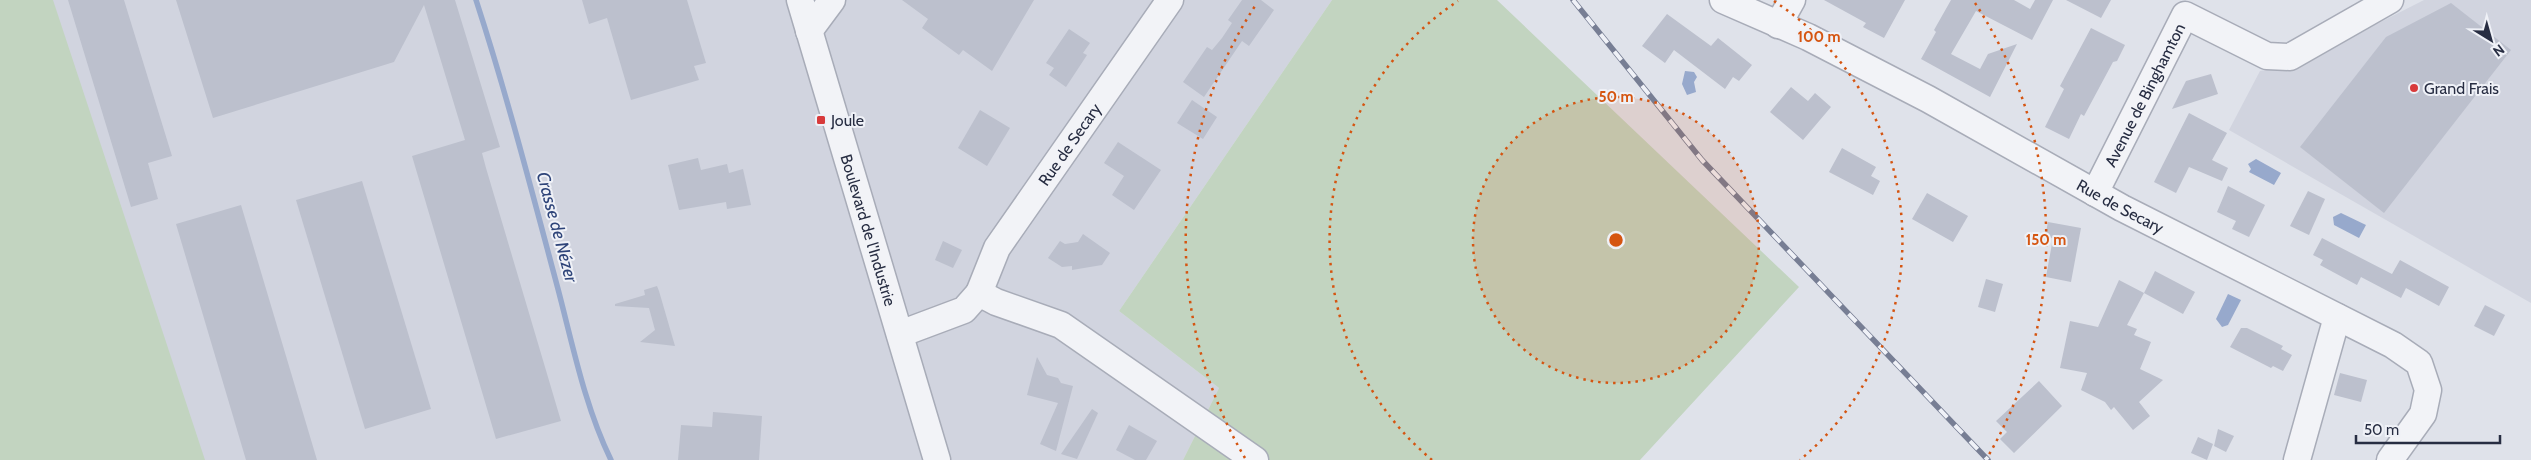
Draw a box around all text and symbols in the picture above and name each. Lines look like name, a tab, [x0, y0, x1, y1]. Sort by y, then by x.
north arrow	[2466, 15, 2516, 65]
street label: Avenue de Binghamton	[2100, 20, 2189, 170]
text: 100 m	[1797, 28, 1841, 46]
text: N	[2489, 40, 2508, 61]
place label: Grand Frais	[2424, 79, 2499, 98]
marker: Grand Frais	[2408, 82, 2420, 94]
text: 50 m	[1598, 88, 1634, 106]
street label: Rue de Secary	[1034, 99, 1105, 189]
place label: Joule	[830, 111, 864, 130]
marker: Joule	[815, 114, 827, 126]
street label: Boulevard de l'Industrie	[837, 152, 900, 308]
water label: Crasse de Nézer	[532, 169, 583, 286]
street label: Rue de Secary	[2073, 175, 2167, 237]
centre of rings	[1607, 231, 1625, 249]
text: 150 m	[2026, 231, 2066, 249]
scale bar	[2356, 412, 2500, 444]
text: 50 m	[2364, 421, 2399, 439]

